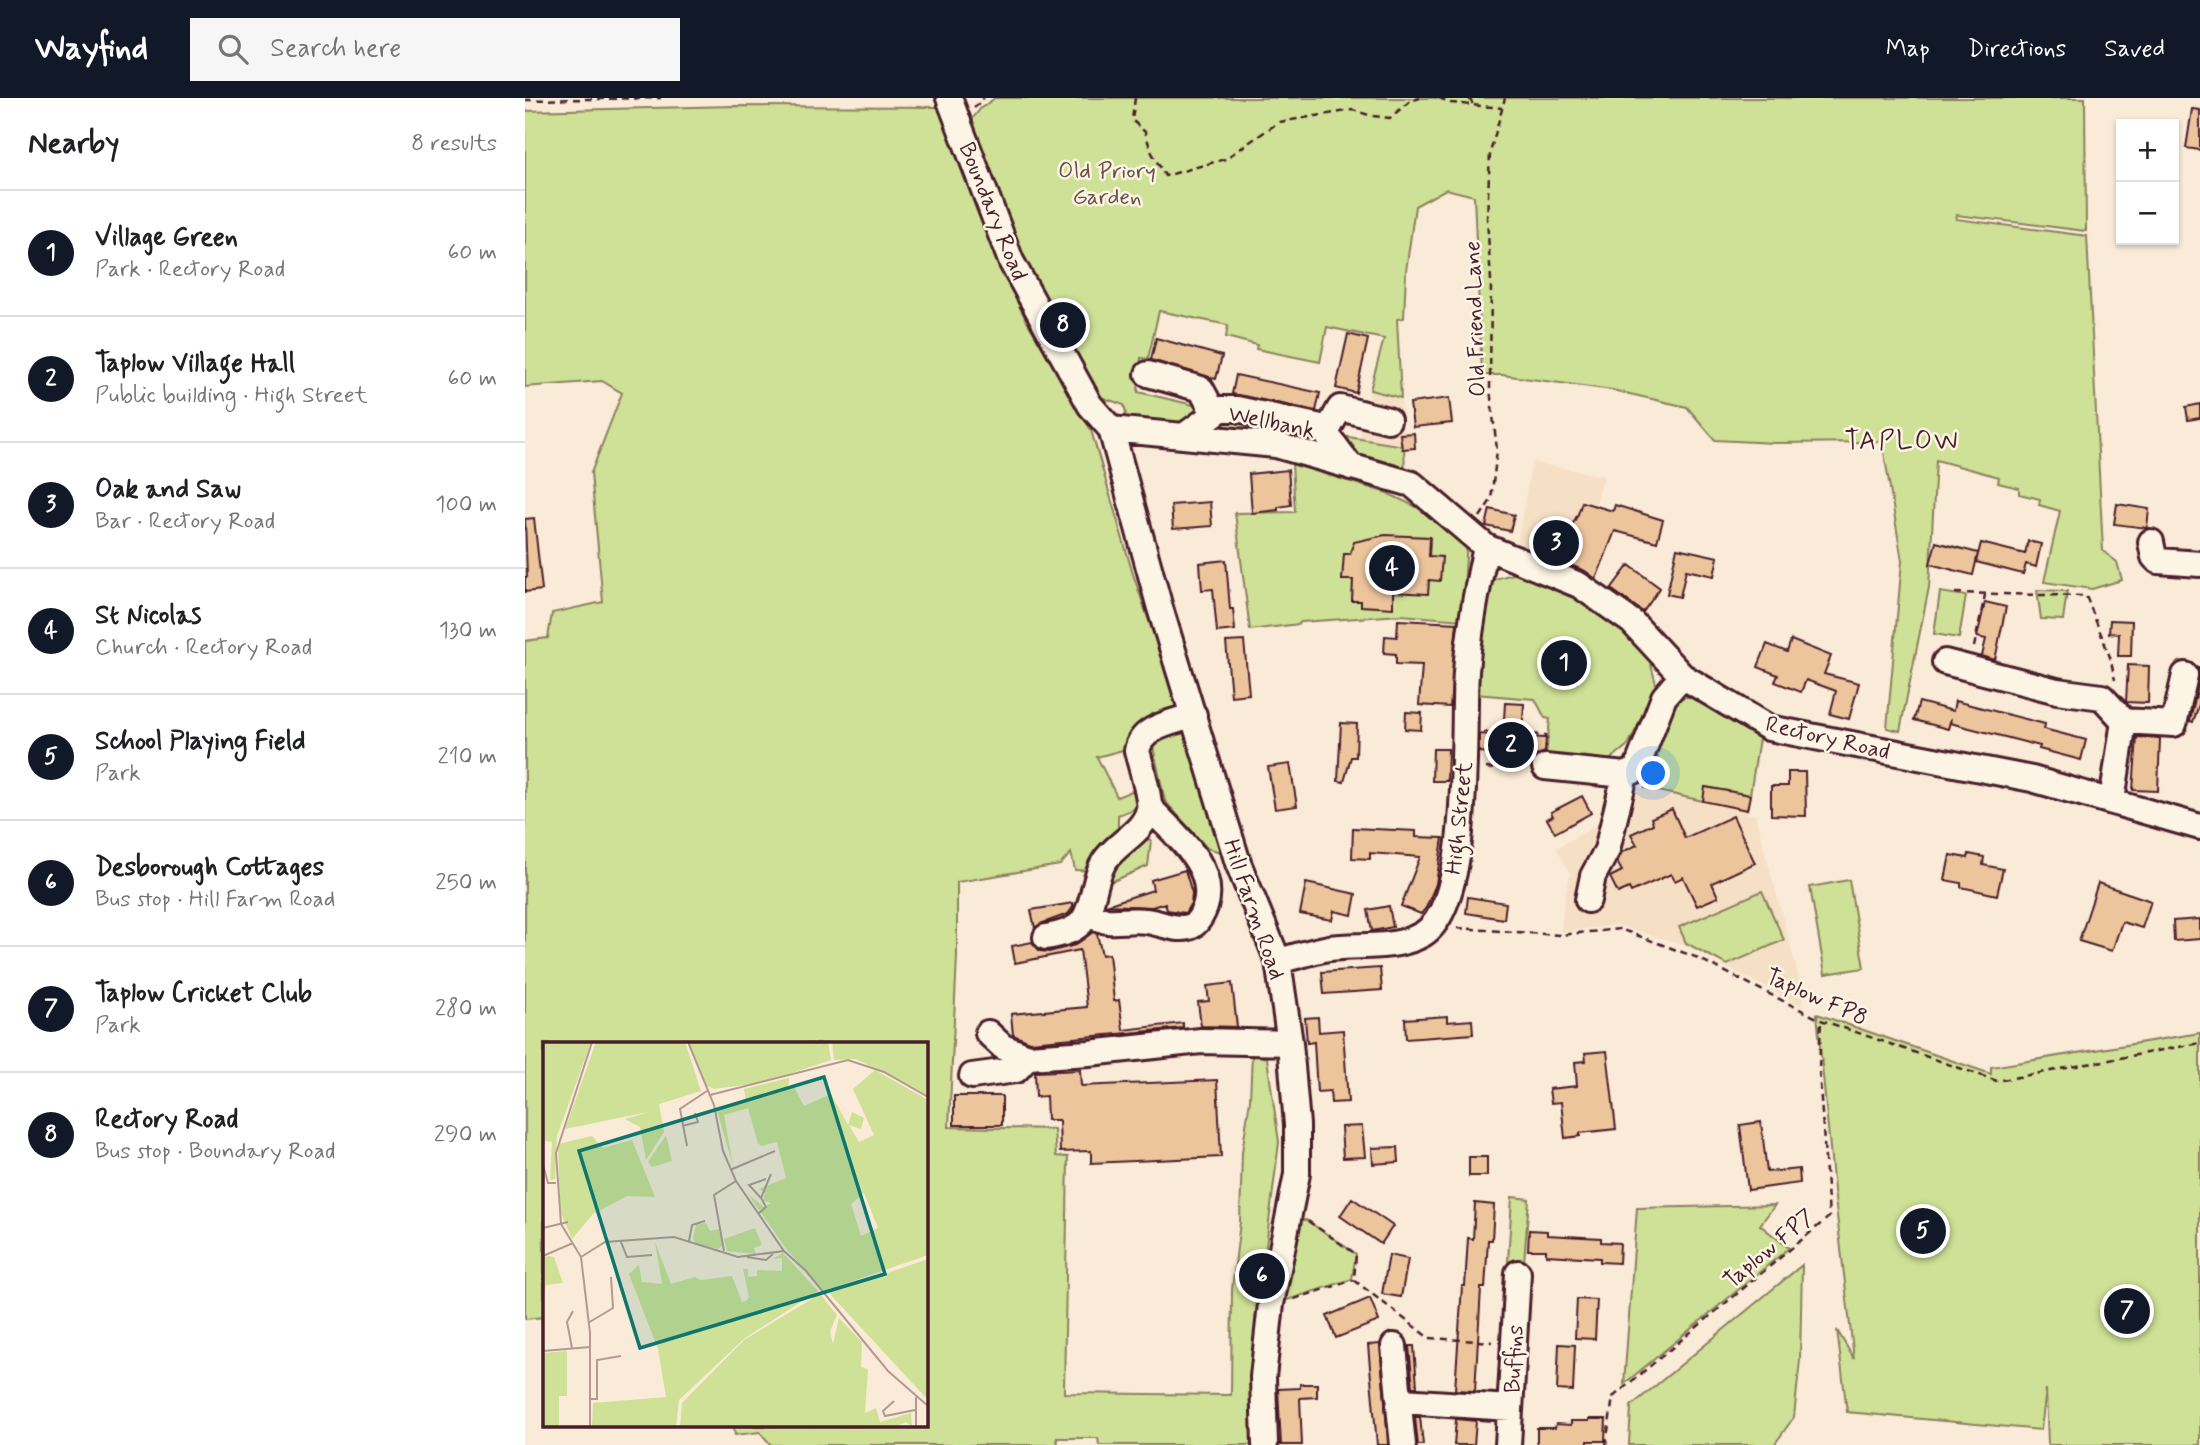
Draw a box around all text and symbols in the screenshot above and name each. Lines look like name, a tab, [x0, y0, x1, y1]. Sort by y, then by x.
search box	[190, 18, 680, 81]
text: Wayfind	[35, 27, 148, 71]
icon: search	[214, 30, 252, 68]
text: Search here	[270, 32, 401, 66]
text: Map	[1886, 34, 1930, 65]
text: Directions	[1968, 34, 2066, 65]
text: Saved	[2104, 34, 2165, 65]
map controls	[2116, 119, 2179, 245]
button: +	[2116, 119, 2179, 182]
text: Nearby	[28, 124, 119, 163]
text: 8 results	[411, 129, 497, 159]
street label: Boundary Road	[951, 138, 1034, 285]
park label: Old Priory Garden	[1058, 157, 1156, 213]
button: −	[2116, 182, 2179, 245]
text: Village Green	[95, 221, 238, 255]
text: 1	[46, 238, 56, 268]
text: 60 m	[448, 238, 497, 268]
street label: Old Friend Lane	[1458, 240, 1494, 398]
text: Park · Rectory Road	[95, 255, 285, 285]
pin: 8	[1040, 299, 1086, 351]
text: Taplow Village Hall	[95, 347, 295, 381]
text: 2	[45, 364, 57, 394]
text: 60 m	[448, 364, 497, 394]
text: Public building · High Street	[95, 381, 368, 411]
street label: Wellbank	[1225, 399, 1318, 447]
district label: TAPLOW	[1844, 425, 1960, 459]
text: Oak and Saw	[95, 473, 241, 507]
text: 3	[46, 490, 56, 520]
text: 100 m	[435, 490, 497, 520]
text: Bar · Rectory Road	[95, 507, 275, 537]
pin: 3	[1533, 517, 1579, 569]
pin: 4	[1369, 542, 1415, 594]
text: St Nicolas	[95, 599, 201, 633]
text: 4	[44, 616, 58, 646]
text: 130 m	[439, 616, 497, 646]
text: Church · Rectory Road	[95, 633, 312, 663]
pin: 1	[1541, 637, 1587, 689]
street label: Rectory Road	[1762, 710, 1893, 768]
pin: 2	[1488, 719, 1534, 771]
text: School Playing Field	[95, 725, 306, 759]
text: 5	[44, 742, 58, 772]
text: 210 m	[437, 742, 497, 772]
your location	[1636, 756, 1670, 790]
text: Park	[95, 759, 141, 789]
street label: High Street	[1439, 760, 1483, 876]
street label: Hill Farm Road	[1215, 836, 1291, 984]
text: Desborough Cottages	[95, 851, 324, 885]
text: 6	[45, 868, 57, 898]
text: 250 m	[435, 868, 497, 898]
text: Bus stop · Hill Farm Road	[95, 885, 335, 915]
street label: Taplow FP8	[1760, 962, 1872, 1034]
text: Taplow Cricket Club	[95, 977, 312, 1011]
text: 7	[44, 994, 58, 1024]
text: 280 m	[435, 994, 497, 1024]
text: Park	[95, 1011, 141, 1041]
inset map	[543, 1042, 927, 1428]
text: Rectory Road	[95, 1103, 238, 1137]
text: 8	[45, 1120, 57, 1150]
text: 290 m	[434, 1120, 497, 1150]
text: Bus stop · Boundary Road	[95, 1137, 335, 1167]
street label: Taplow FP7	[1718, 1203, 1821, 1296]
pin: 5	[1900, 1205, 1946, 1257]
pin: 6	[1239, 1250, 1285, 1302]
pin: 7	[2104, 1285, 2150, 1337]
street label: Buffins	[1498, 1324, 1532, 1394]

